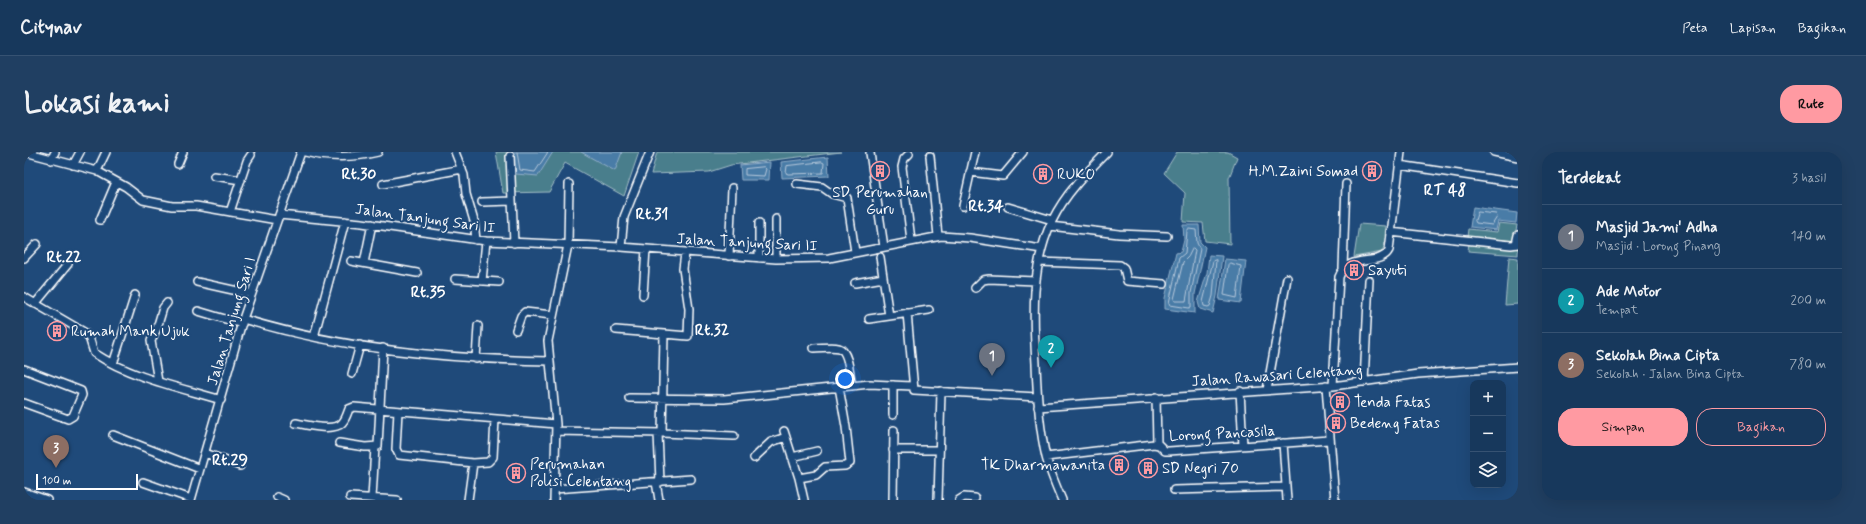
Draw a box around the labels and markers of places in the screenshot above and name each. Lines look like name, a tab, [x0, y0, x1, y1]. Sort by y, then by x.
building icon: SD Perumahan Guru	[869, 160, 891, 182]
building icon: H.M.Zaini Somad	[1361, 160, 1383, 182]
place label: H.M.Zaini Somad	[1249, 162, 1358, 182]
building icon: RUKO	[1032, 163, 1054, 185]
place label: RUKO	[1057, 165, 1095, 185]
place label: SD Perumahan Guru	[832, 183, 928, 220]
building icon: Sayuti	[1343, 259, 1365, 281]
place label: Sayuti	[1368, 261, 1407, 281]
building icon: Rumah Mank Ujuk	[46, 320, 68, 342]
place label: Rumah Mank Ujuk	[71, 322, 190, 342]
pin: 2	[1038, 335, 1064, 368]
pin: 1	[979, 343, 1005, 376]
building icon: Tenda Fatas	[1329, 391, 1351, 413]
place label: Tenda Fatas	[1354, 393, 1430, 413]
building icon: Bedeng Fatas	[1325, 412, 1347, 434]
place label: Bedeng Fatas	[1350, 414, 1440, 434]
pin: 3	[43, 435, 69, 468]
building icon: TK Dharmawanita	[1108, 454, 1130, 476]
place label: Perumahan Polisi Celentang	[530, 455, 631, 492]
place label: TK Dharmawanita	[981, 456, 1105, 476]
building icon: SD Negri 70	[1137, 457, 1159, 479]
place label: SD Negri 70	[1162, 459, 1239, 479]
building icon: Perumahan Polisi Celentang	[505, 462, 527, 484]

